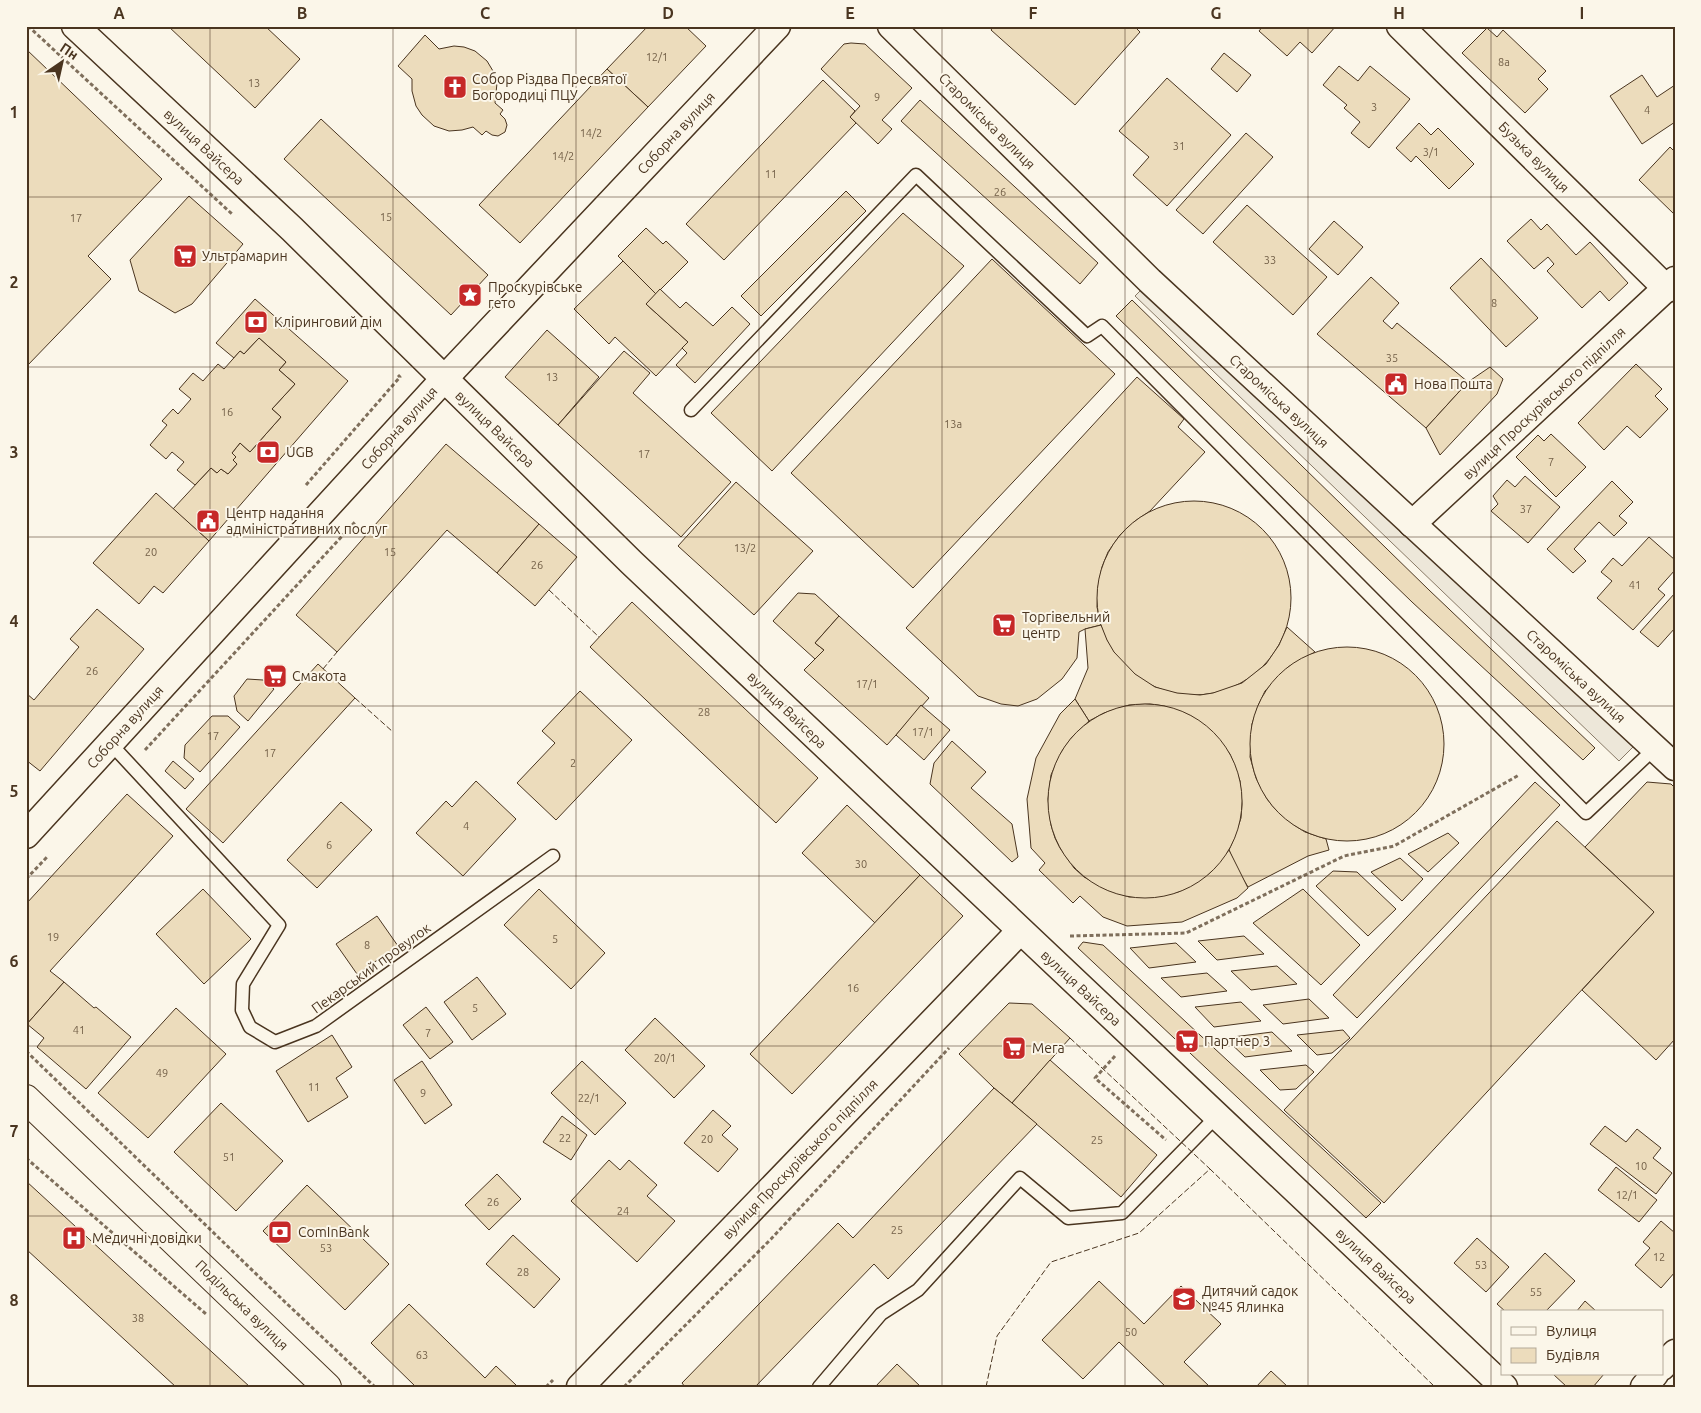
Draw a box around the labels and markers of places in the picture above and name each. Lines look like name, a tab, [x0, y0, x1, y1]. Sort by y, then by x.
place label: Собор Різдва Пресвятої Богородиці ПЦУ	[472, 71, 627, 103]
church icon: Собор Різдва Пресвятої Богородиці ПЦУ	[442, 74, 468, 100]
supermarket icon: Ультрамарин	[172, 243, 198, 269]
place label: Ультрамарин	[202, 248, 288, 264]
place label: Проскурівське гето	[488, 279, 582, 311]
place icon: Проскурівське гето	[457, 282, 483, 308]
bank icon: Кліринговий дім	[243, 309, 269, 335]
place label: Кліринговий дім	[274, 314, 382, 330]
public building icon: Нова Пошта	[1383, 371, 1409, 397]
place label: Нова Пошта	[1414, 376, 1493, 392]
bank icon: UGB	[255, 439, 281, 465]
place label: UGB	[286, 444, 314, 460]
place label: Центр надання адміністративних послуг	[226, 505, 388, 537]
public building icon: Центр надання адміністративних послуг	[195, 508, 221, 534]
place label: Торгівельний центр	[1022, 609, 1110, 641]
supermarket icon: Торгівельний центр	[991, 612, 1017, 638]
supermarket icon: Смакота	[262, 663, 288, 689]
place label: Смакота	[292, 668, 347, 684]
supermarket icon: Партнер 3	[1174, 1028, 1200, 1054]
place label: Партнер 3	[1204, 1033, 1270, 1049]
supermarket icon: Мега	[1001, 1035, 1027, 1061]
place label: Мега	[1032, 1040, 1065, 1056]
bank icon: ComInBank	[267, 1219, 293, 1245]
place label: ComInBank	[298, 1224, 370, 1240]
hospital icon: Медичні довідки	[61, 1225, 87, 1251]
place label: Медичні довідки	[92, 1230, 202, 1246]
place label: Дитячий садок №45 Ялинка	[1202, 1283, 1298, 1315]
school or university icon: Дитячий садок №45 Ялинка	[1171, 1286, 1197, 1312]

